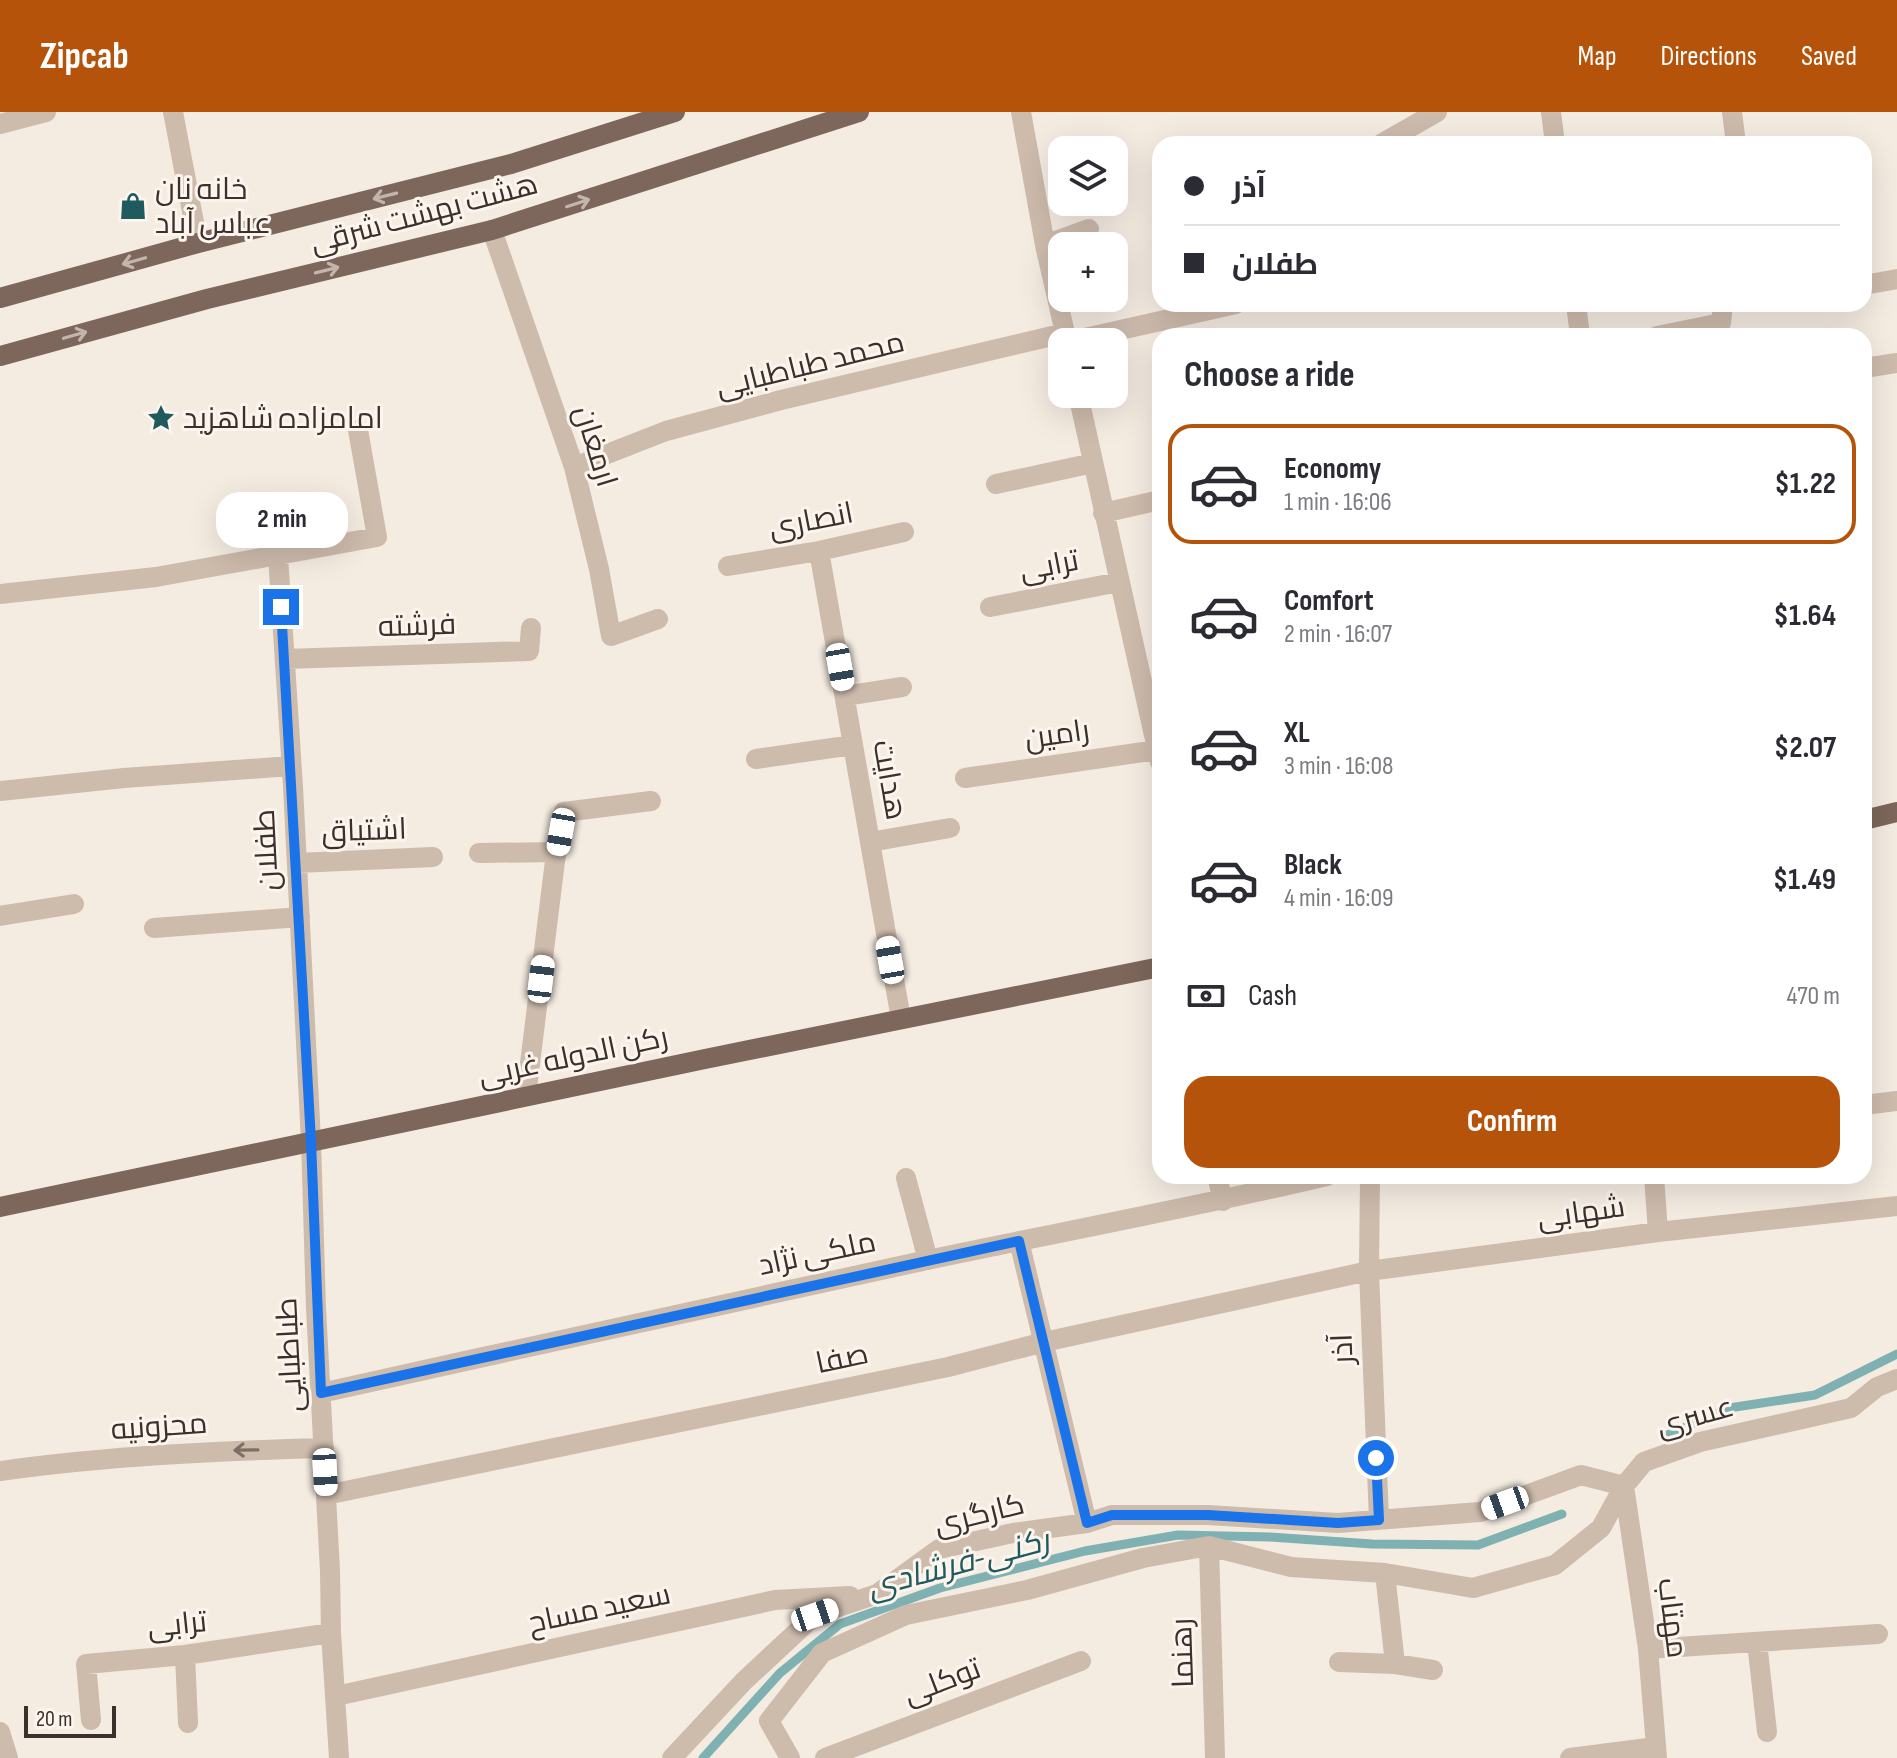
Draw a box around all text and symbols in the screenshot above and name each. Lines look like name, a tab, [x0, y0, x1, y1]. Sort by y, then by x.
text: Zipcab	[40, 34, 129, 79]
text: Map	[1578, 40, 1617, 73]
text: Directions	[1661, 40, 1757, 73]
text: Saved	[1801, 40, 1857, 73]
map controls	[1048, 136, 1128, 408]
button: layers	[1048, 136, 1128, 216]
street label: هشت بهشت شرقی	[307, 166, 542, 262]
text: آذر	[1232, 170, 1266, 206]
place label: خانه نان عباس آباد	[155, 172, 271, 242]
one-way arrow	[373, 189, 399, 204]
shop icon: خانه نان عباس آباد	[118, 191, 148, 221]
one-way arrow	[565, 195, 590, 209]
button: +	[1048, 232, 1128, 312]
text: طفلان	[1232, 247, 1318, 283]
one-way arrow	[121, 254, 147, 269]
one-way arrow	[313, 262, 339, 277]
street label: محمد طباطبایی	[712, 324, 908, 406]
one-way arrow	[62, 327, 88, 342]
button: −	[1048, 328, 1128, 408]
text: Choose a ride	[1184, 354, 1355, 397]
place label: امامزاده شاهزید	[183, 401, 383, 437]
street label: ارمغان	[566, 401, 624, 491]
place icon: امامزاده شاهزید	[146, 403, 176, 433]
icon: car	[1188, 448, 1260, 520]
text: Economy	[1284, 451, 1381, 487]
text: $1.22	[1774, 466, 1836, 502]
text: 1 min · 16:06	[1284, 487, 1392, 518]
callout: 2 min	[215, 491, 347, 547]
street label: انصاری	[766, 495, 856, 547]
text: 2 min	[257, 504, 307, 535]
street label: ترابی	[1016, 543, 1082, 589]
icon: car	[1188, 580, 1260, 652]
text: Comfort	[1284, 583, 1374, 619]
route end	[263, 589, 299, 625]
text: $1.64	[1774, 598, 1836, 634]
street label: فرشته	[377, 607, 457, 645]
text: 2 min · 16:07	[1284, 619, 1392, 650]
car	[824, 641, 856, 693]
icon: car	[1188, 712, 1260, 784]
street label: رامین	[1022, 713, 1092, 757]
text: XL	[1284, 715, 1310, 751]
text: $2.07	[1774, 730, 1836, 766]
street label: هدایت	[864, 737, 914, 823]
text: 3 min · 16:08	[1284, 751, 1394, 782]
car	[545, 806, 577, 858]
street label: طفلان	[247, 808, 287, 892]
street label: اشتیاق	[321, 812, 407, 850]
icon: car	[1188, 844, 1260, 916]
text: Black	[1284, 847, 1342, 883]
text: $1.49	[1773, 862, 1836, 898]
text: 4 min · 16:09	[1284, 883, 1394, 914]
car	[874, 934, 906, 986]
car	[526, 954, 556, 1004]
icon: cash	[1184, 974, 1228, 1018]
text: Cash	[1248, 978, 1297, 1014]
text: 470 m	[1787, 981, 1840, 1012]
street label: رکن الدوله غربی	[475, 1019, 671, 1095]
button: Confirm	[1184, 1076, 1840, 1168]
street label: شهابی	[1535, 1189, 1627, 1237]
street label: ملکی نژاد	[755, 1224, 879, 1284]
street label: طباطبایی	[269, 1297, 311, 1413]
street label: آذر	[1324, 1333, 1362, 1367]
street label: صفا	[813, 1336, 872, 1382]
street label: عسری	[1652, 1389, 1738, 1445]
street label: محزونیه	[109, 1406, 209, 1448]
route start	[1358, 1440, 1394, 1476]
one-way arrow	[233, 1442, 260, 1458]
car	[312, 1447, 338, 1497]
car	[1478, 1484, 1532, 1522]
street label: کارگری	[930, 1486, 1028, 1544]
water label: رکنی-فرشادی	[863, 1521, 1056, 1607]
street label: سعید مساح	[525, 1576, 674, 1643]
street label: مهتاب	[1649, 1576, 1695, 1660]
car	[788, 1596, 842, 1634]
street label: ترابی	[146, 1604, 209, 1646]
street label: رهنما	[1164, 1618, 1202, 1688]
street label: توکلی	[899, 1651, 986, 1713]
scale bar	[24, 1702, 116, 1738]
text: 20 m	[36, 1706, 73, 1733]

